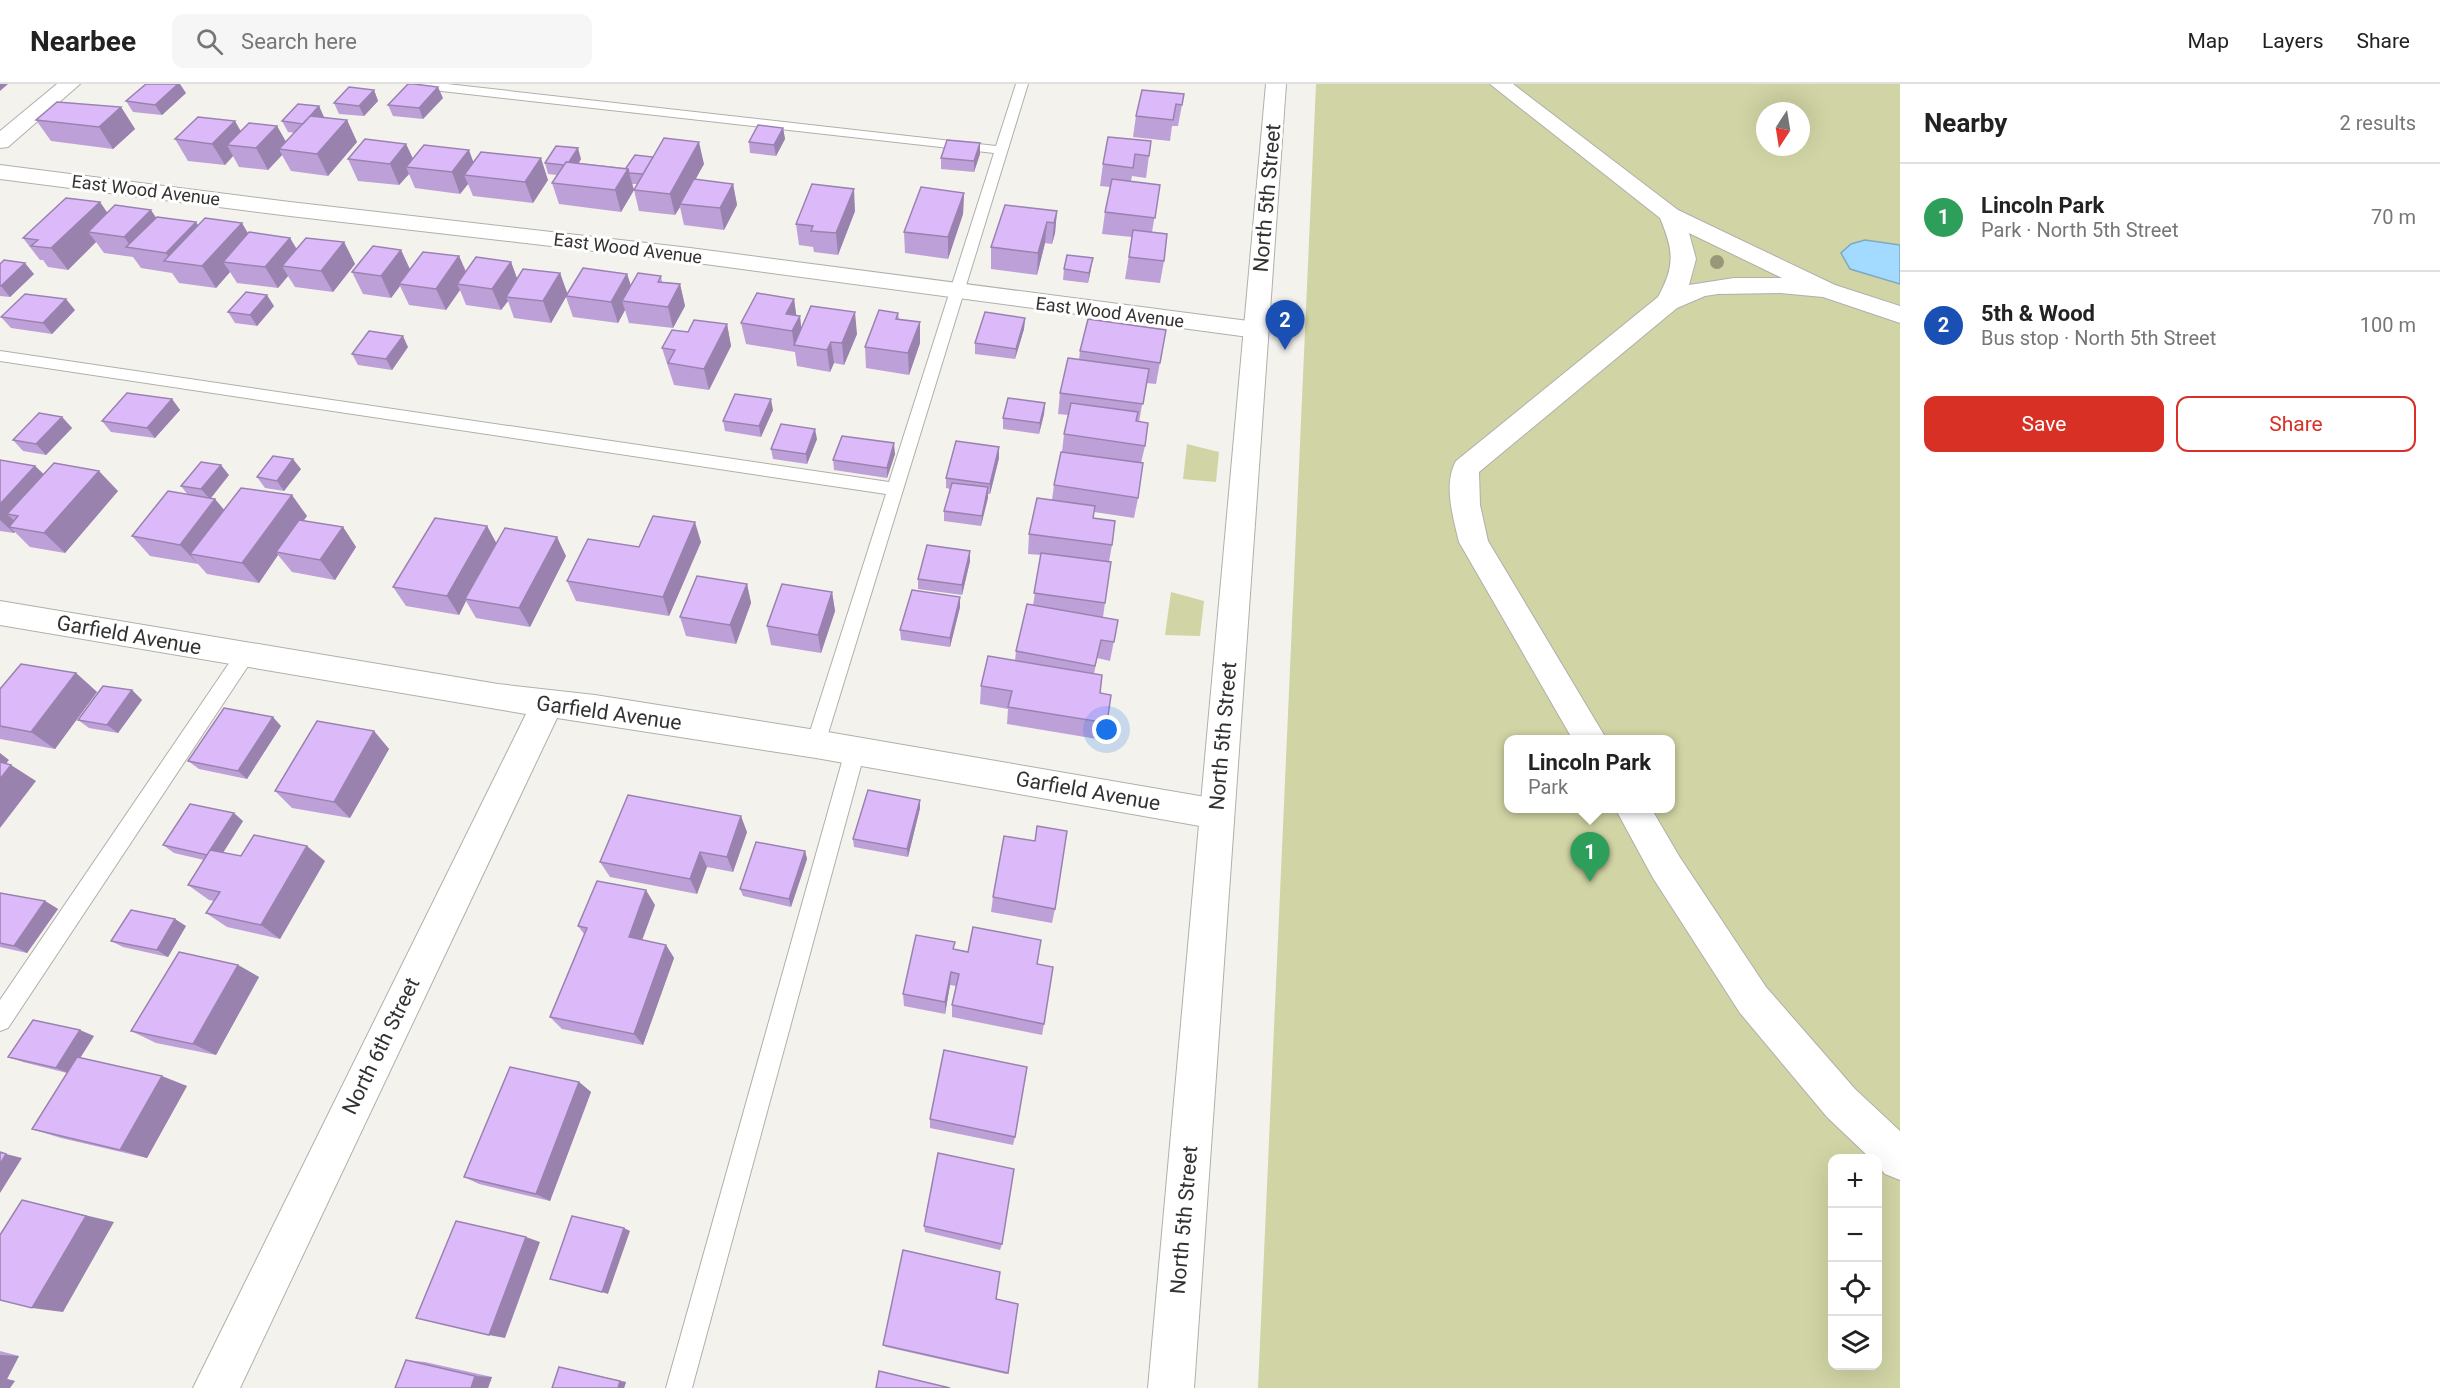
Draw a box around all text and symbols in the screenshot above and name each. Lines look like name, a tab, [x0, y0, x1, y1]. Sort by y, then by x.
search box	[172, 14, 592, 68]
text: Nearbee	[30, 25, 136, 58]
icon: search	[193, 25, 226, 58]
text: Search here	[241, 29, 357, 54]
text: Map	[2187, 29, 2229, 53]
text: Layers	[2262, 29, 2323, 53]
text: Share	[2356, 29, 2410, 53]
north arrow	[1756, 102, 1810, 156]
text: Nearby	[1924, 108, 2007, 138]
text: 2 results	[2340, 111, 2416, 135]
street label: North 5th Street	[1249, 123, 1285, 273]
street label: East Wood Avenue	[71, 170, 221, 210]
text: Lincoln Park	[1981, 193, 2104, 218]
text: 1	[1938, 205, 1949, 229]
text: 70 m	[2371, 205, 2416, 229]
text: Park · North 5th Street	[1981, 218, 2178, 242]
street label: East Wood Avenue	[553, 228, 703, 268]
street label: East Wood Avenue	[1035, 292, 1185, 332]
pin: 2	[1266, 300, 1304, 350]
text: 5th & Wood	[1981, 301, 2095, 326]
text: 2	[1938, 313, 1949, 337]
text: 100 m	[2360, 313, 2416, 337]
text: Bus stop · North 5th Street	[1981, 326, 2216, 350]
button: Save	[1924, 396, 2164, 452]
button: Share	[2176, 396, 2416, 452]
street label: Garfield Avenue	[55, 610, 203, 660]
street label: North 5th Street	[1205, 661, 1241, 811]
street label: Garfield Avenue	[535, 691, 683, 735]
your location	[1092, 715, 1121, 744]
popup	[1504, 735, 1675, 813]
text: Lincoln Park	[1528, 750, 1651, 775]
street label: Garfield Avenue	[1014, 766, 1162, 816]
text: Park	[1528, 775, 1568, 799]
pin: 1	[1570, 832, 1610, 882]
street label: North 6th Street	[338, 974, 425, 1118]
street label: North 5th Street	[1166, 1145, 1202, 1295]
map controls	[1828, 1154, 1882, 1370]
button: +	[1828, 1154, 1882, 1208]
button: −	[1828, 1208, 1882, 1262]
button: locate	[1828, 1262, 1882, 1316]
button: layers	[1828, 1316, 1882, 1370]

